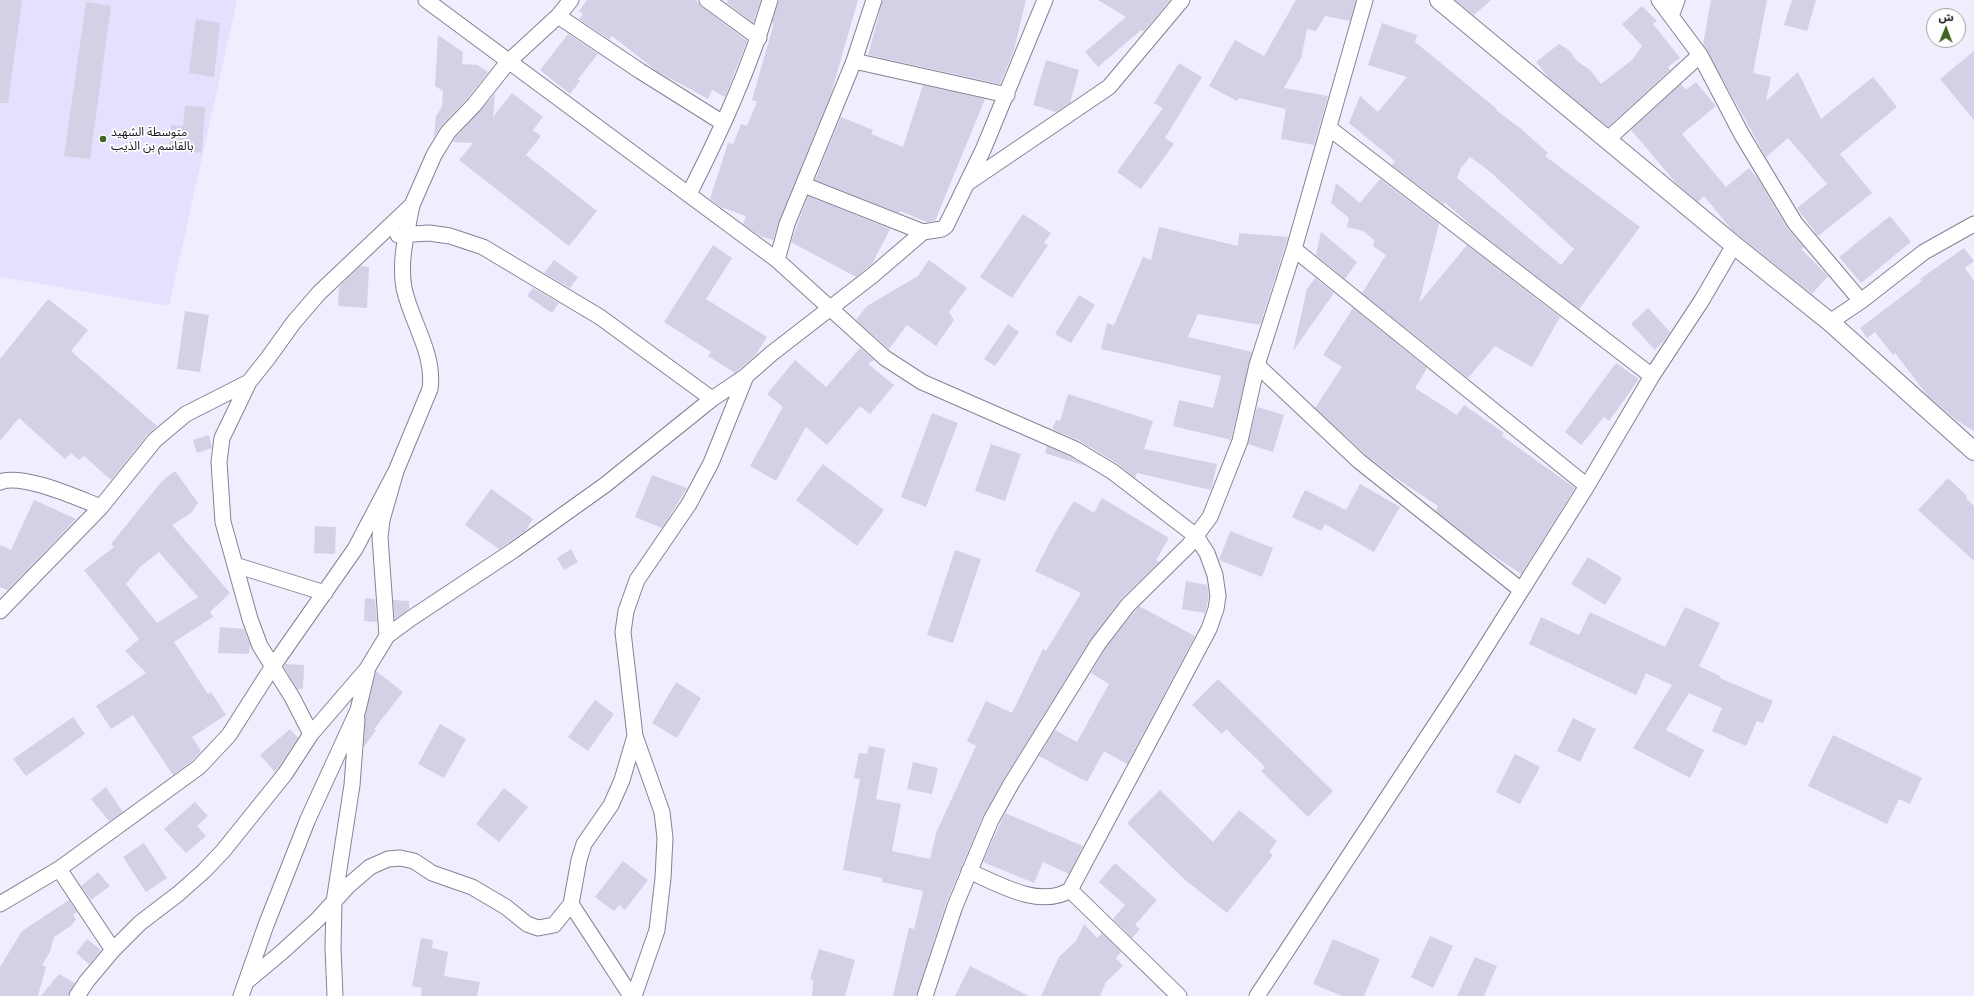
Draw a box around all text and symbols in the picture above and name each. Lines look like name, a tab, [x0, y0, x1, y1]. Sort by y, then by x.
north arrow	[1926, 8, 1966, 48]
text: ش	[1939, 9, 1954, 24]
place label: متوسطة الشهيد بالقاسم بن الذيب	[111, 125, 193, 153]
marker: متوسطة الشهيد بالقاسم بن الذيب	[98, 134, 108, 144]

